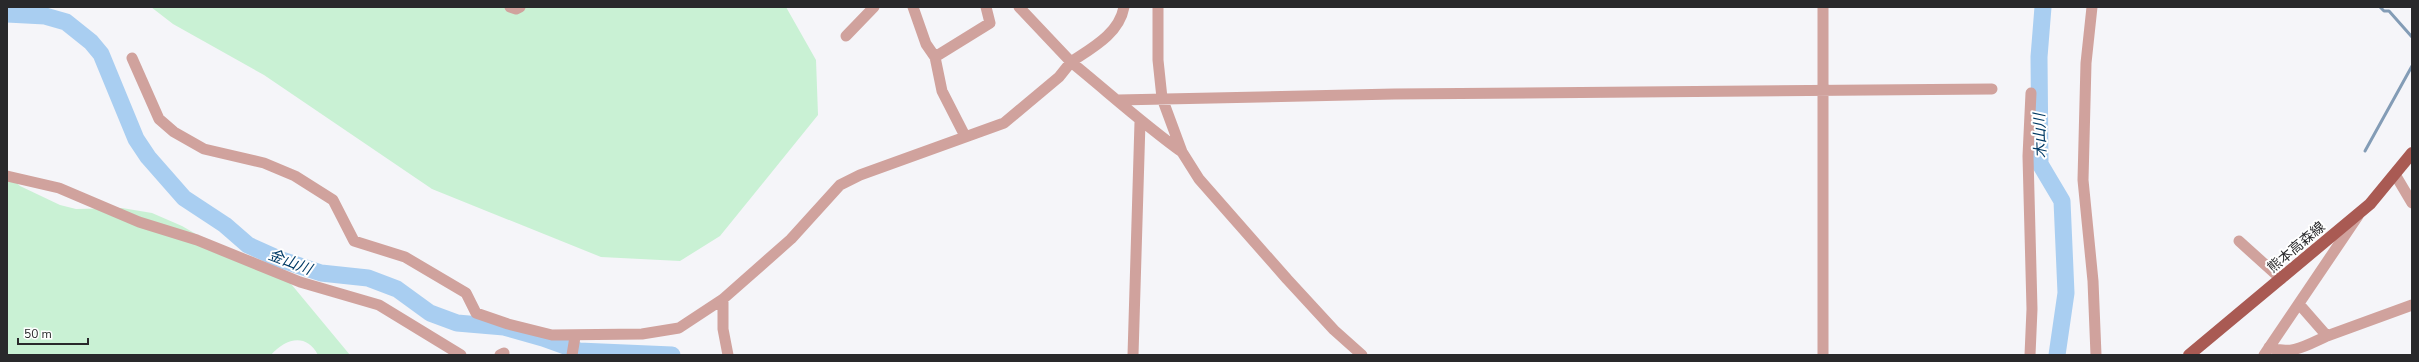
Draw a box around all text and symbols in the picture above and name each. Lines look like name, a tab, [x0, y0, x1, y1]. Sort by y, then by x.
water label: 木山川	[2029, 111, 2051, 159]
street label: 熊本高森線	[2263, 218, 2329, 277]
water label: 金山川	[265, 245, 316, 280]
scale bar	[18, 320, 88, 346]
text: 50 m	[24, 326, 52, 342]

